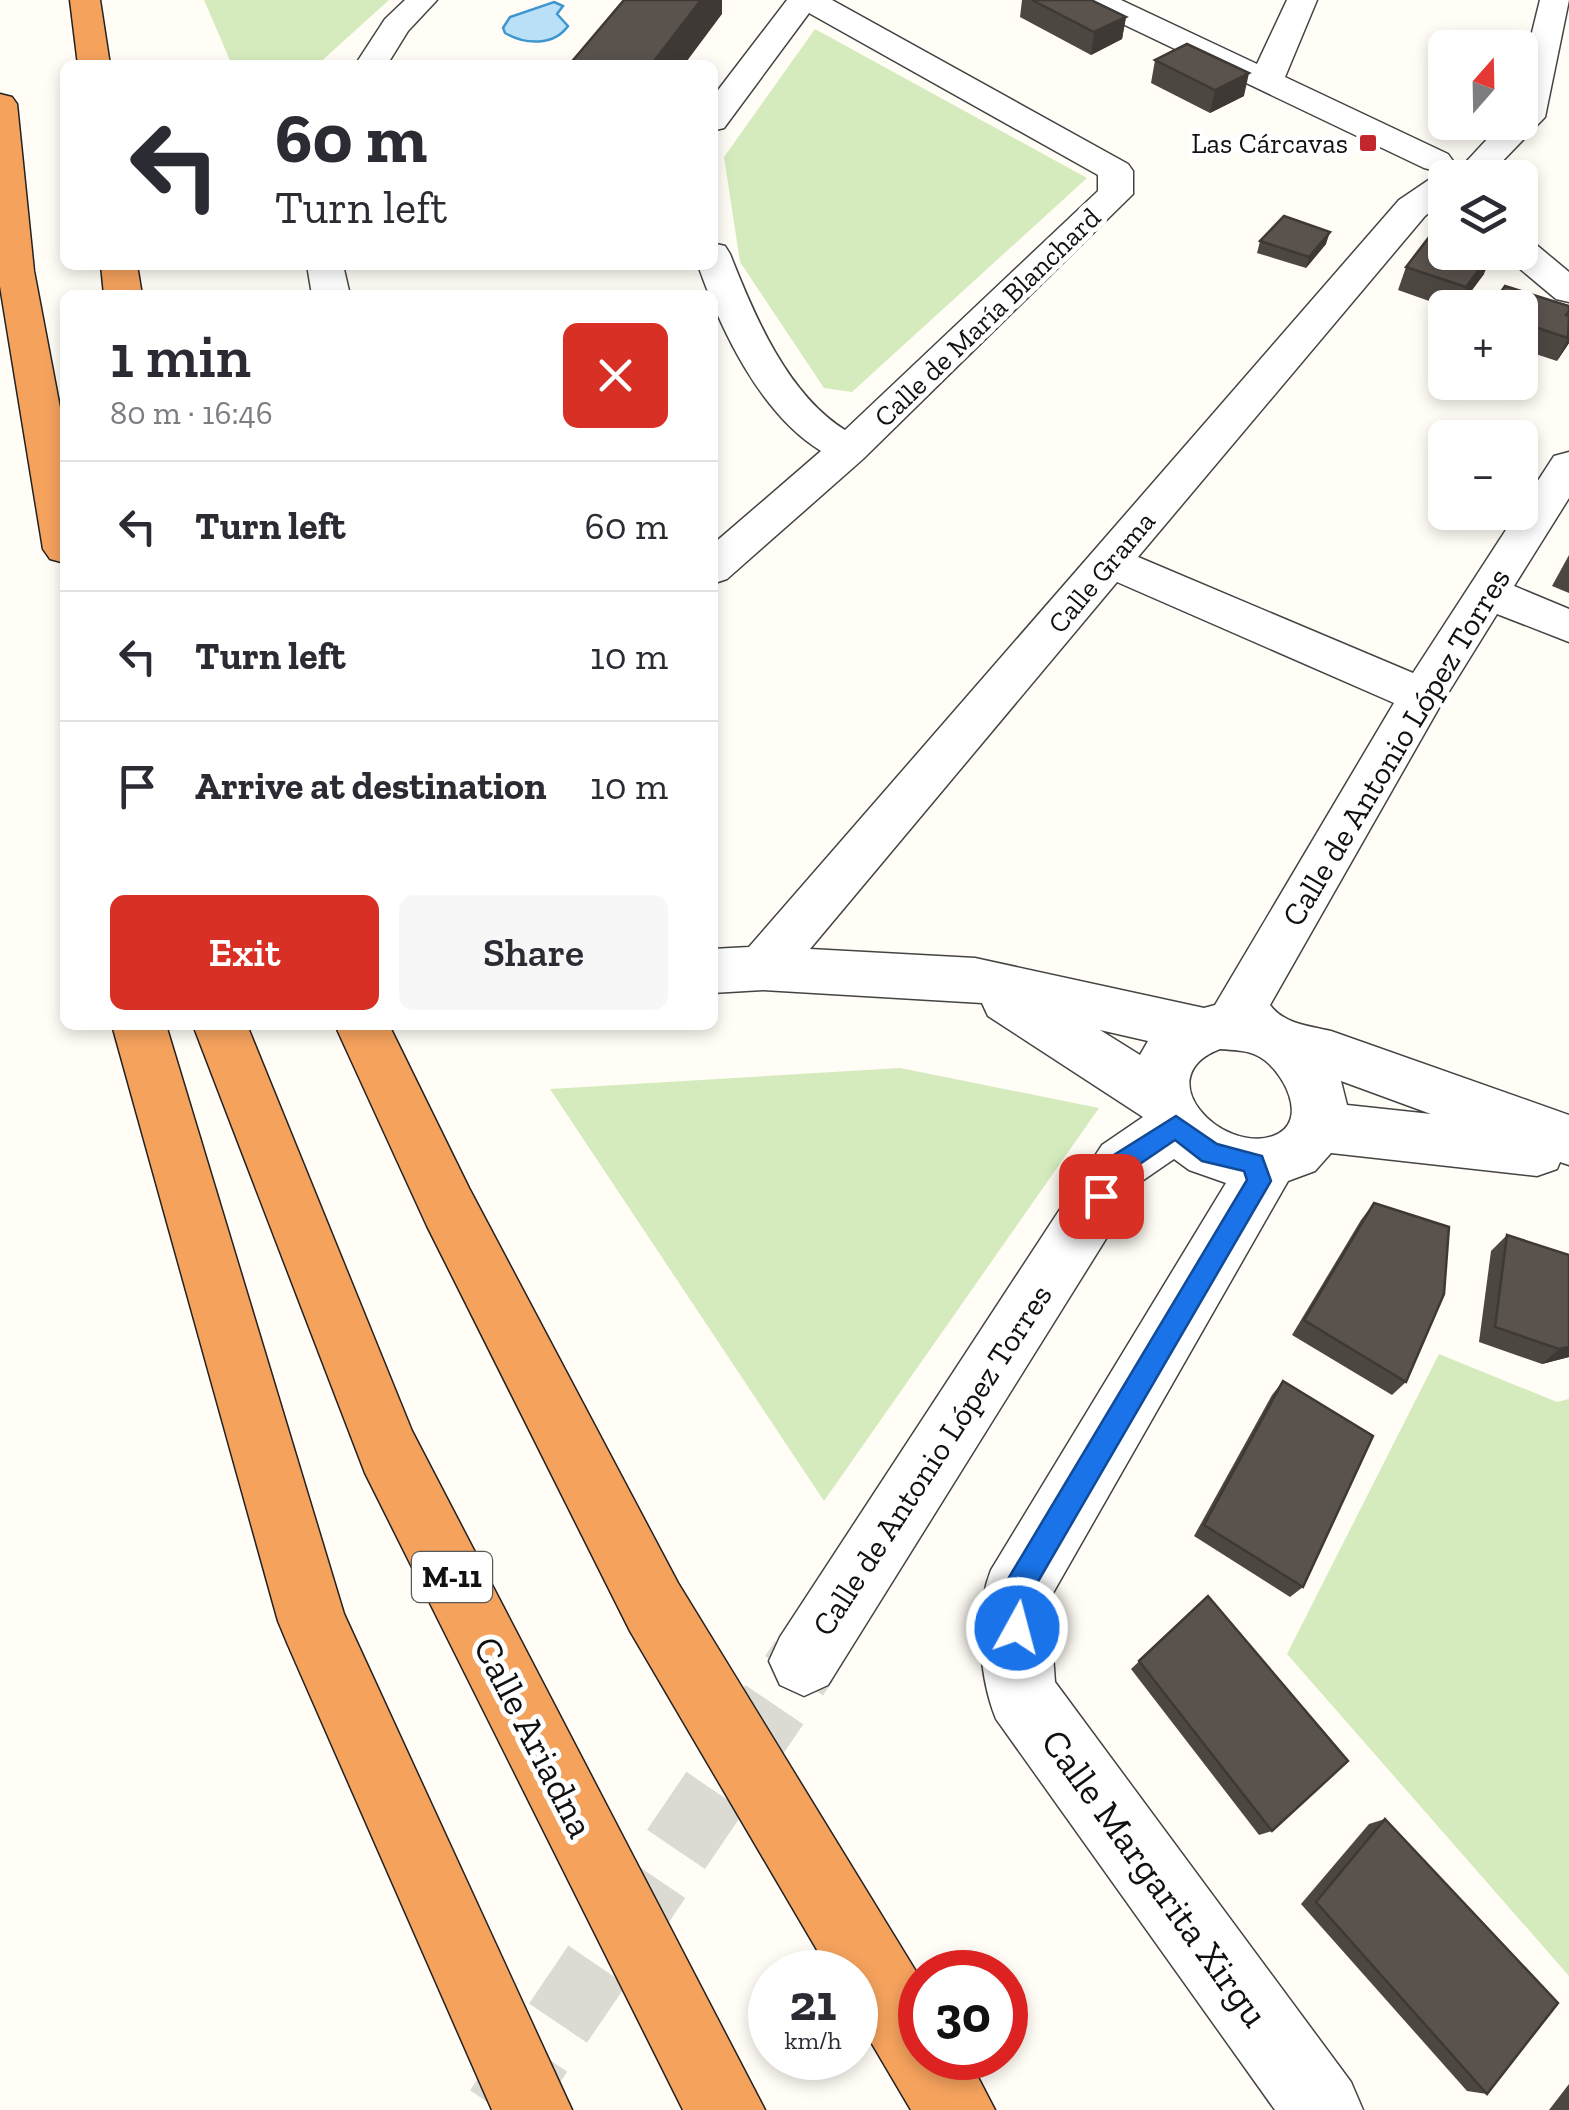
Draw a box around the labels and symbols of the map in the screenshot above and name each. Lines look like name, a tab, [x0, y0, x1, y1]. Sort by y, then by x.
north arrow	[1428, 30, 1538, 140]
place label: Las Cárcavas	[1191, 127, 1348, 160]
marker: Las Cárcavas	[1357, 132, 1379, 154]
street label: Calle de María Blanchard	[867, 201, 1107, 434]
street label: Calle Grama	[1041, 505, 1162, 640]
street label: Calle de Antonio López Torres	[1274, 561, 1518, 933]
pin	[1059, 1154, 1144, 1239]
street label: Calle de Antonio López Torres	[804, 1277, 1060, 1643]
road number: M-11	[412, 1552, 492, 1602]
position arrow	[965, 1576, 1069, 1680]
street label: Calle Ariadna	[464, 1629, 604, 1845]
street label: Calle Margarita Xirgu	[1032, 1720, 1278, 2036]
speed limit sign: 30	[898, 1950, 1028, 2080]

